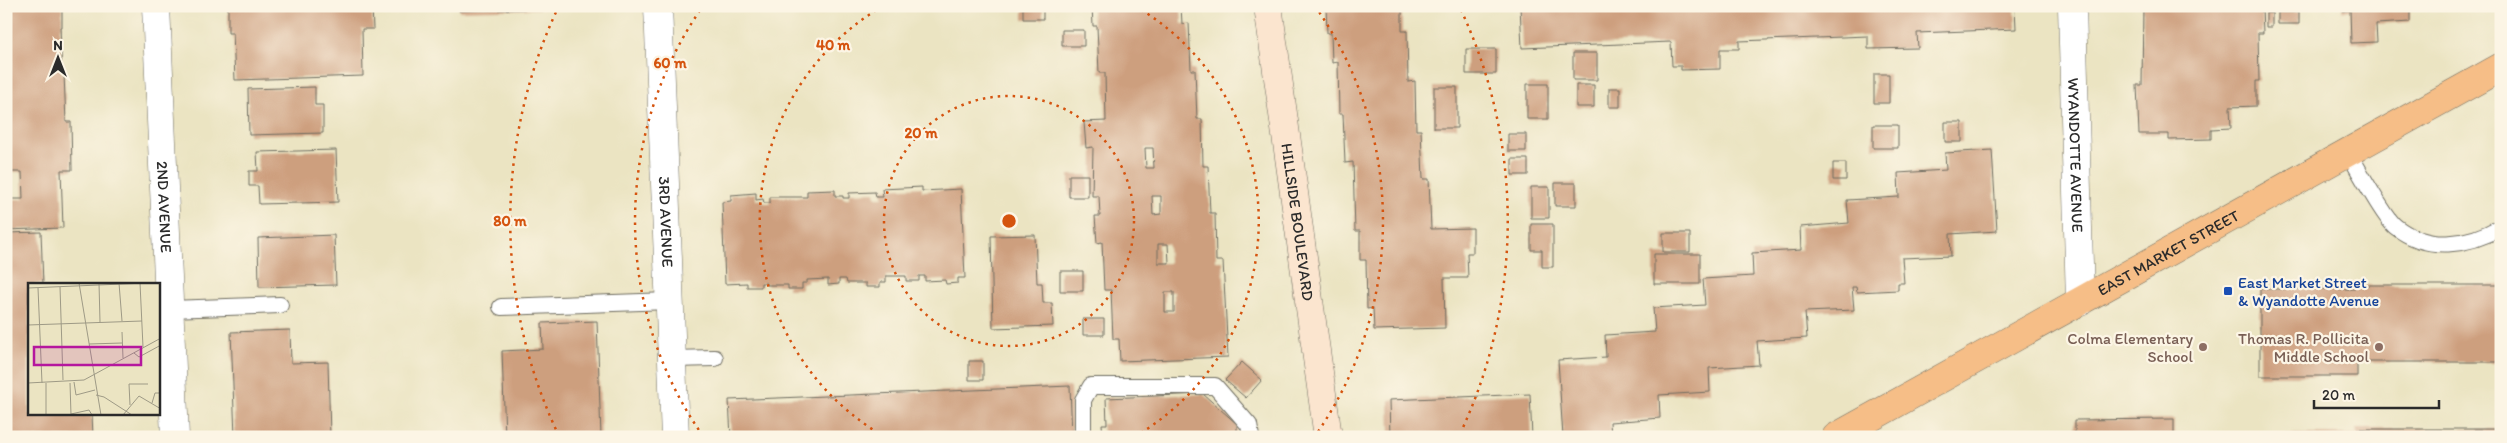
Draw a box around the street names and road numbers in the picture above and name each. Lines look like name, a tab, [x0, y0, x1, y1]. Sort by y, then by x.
street label: WYANDOTTE AVENUE	[2064, 77, 2087, 233]
street label: HILLSIDE BOULEVARD	[1277, 142, 1318, 302]
street label: 2ND AVENUE	[153, 161, 176, 253]
street label: 3RD AVENUE	[655, 176, 677, 268]
street label: EAST MARKET STREET	[2094, 206, 2243, 300]

